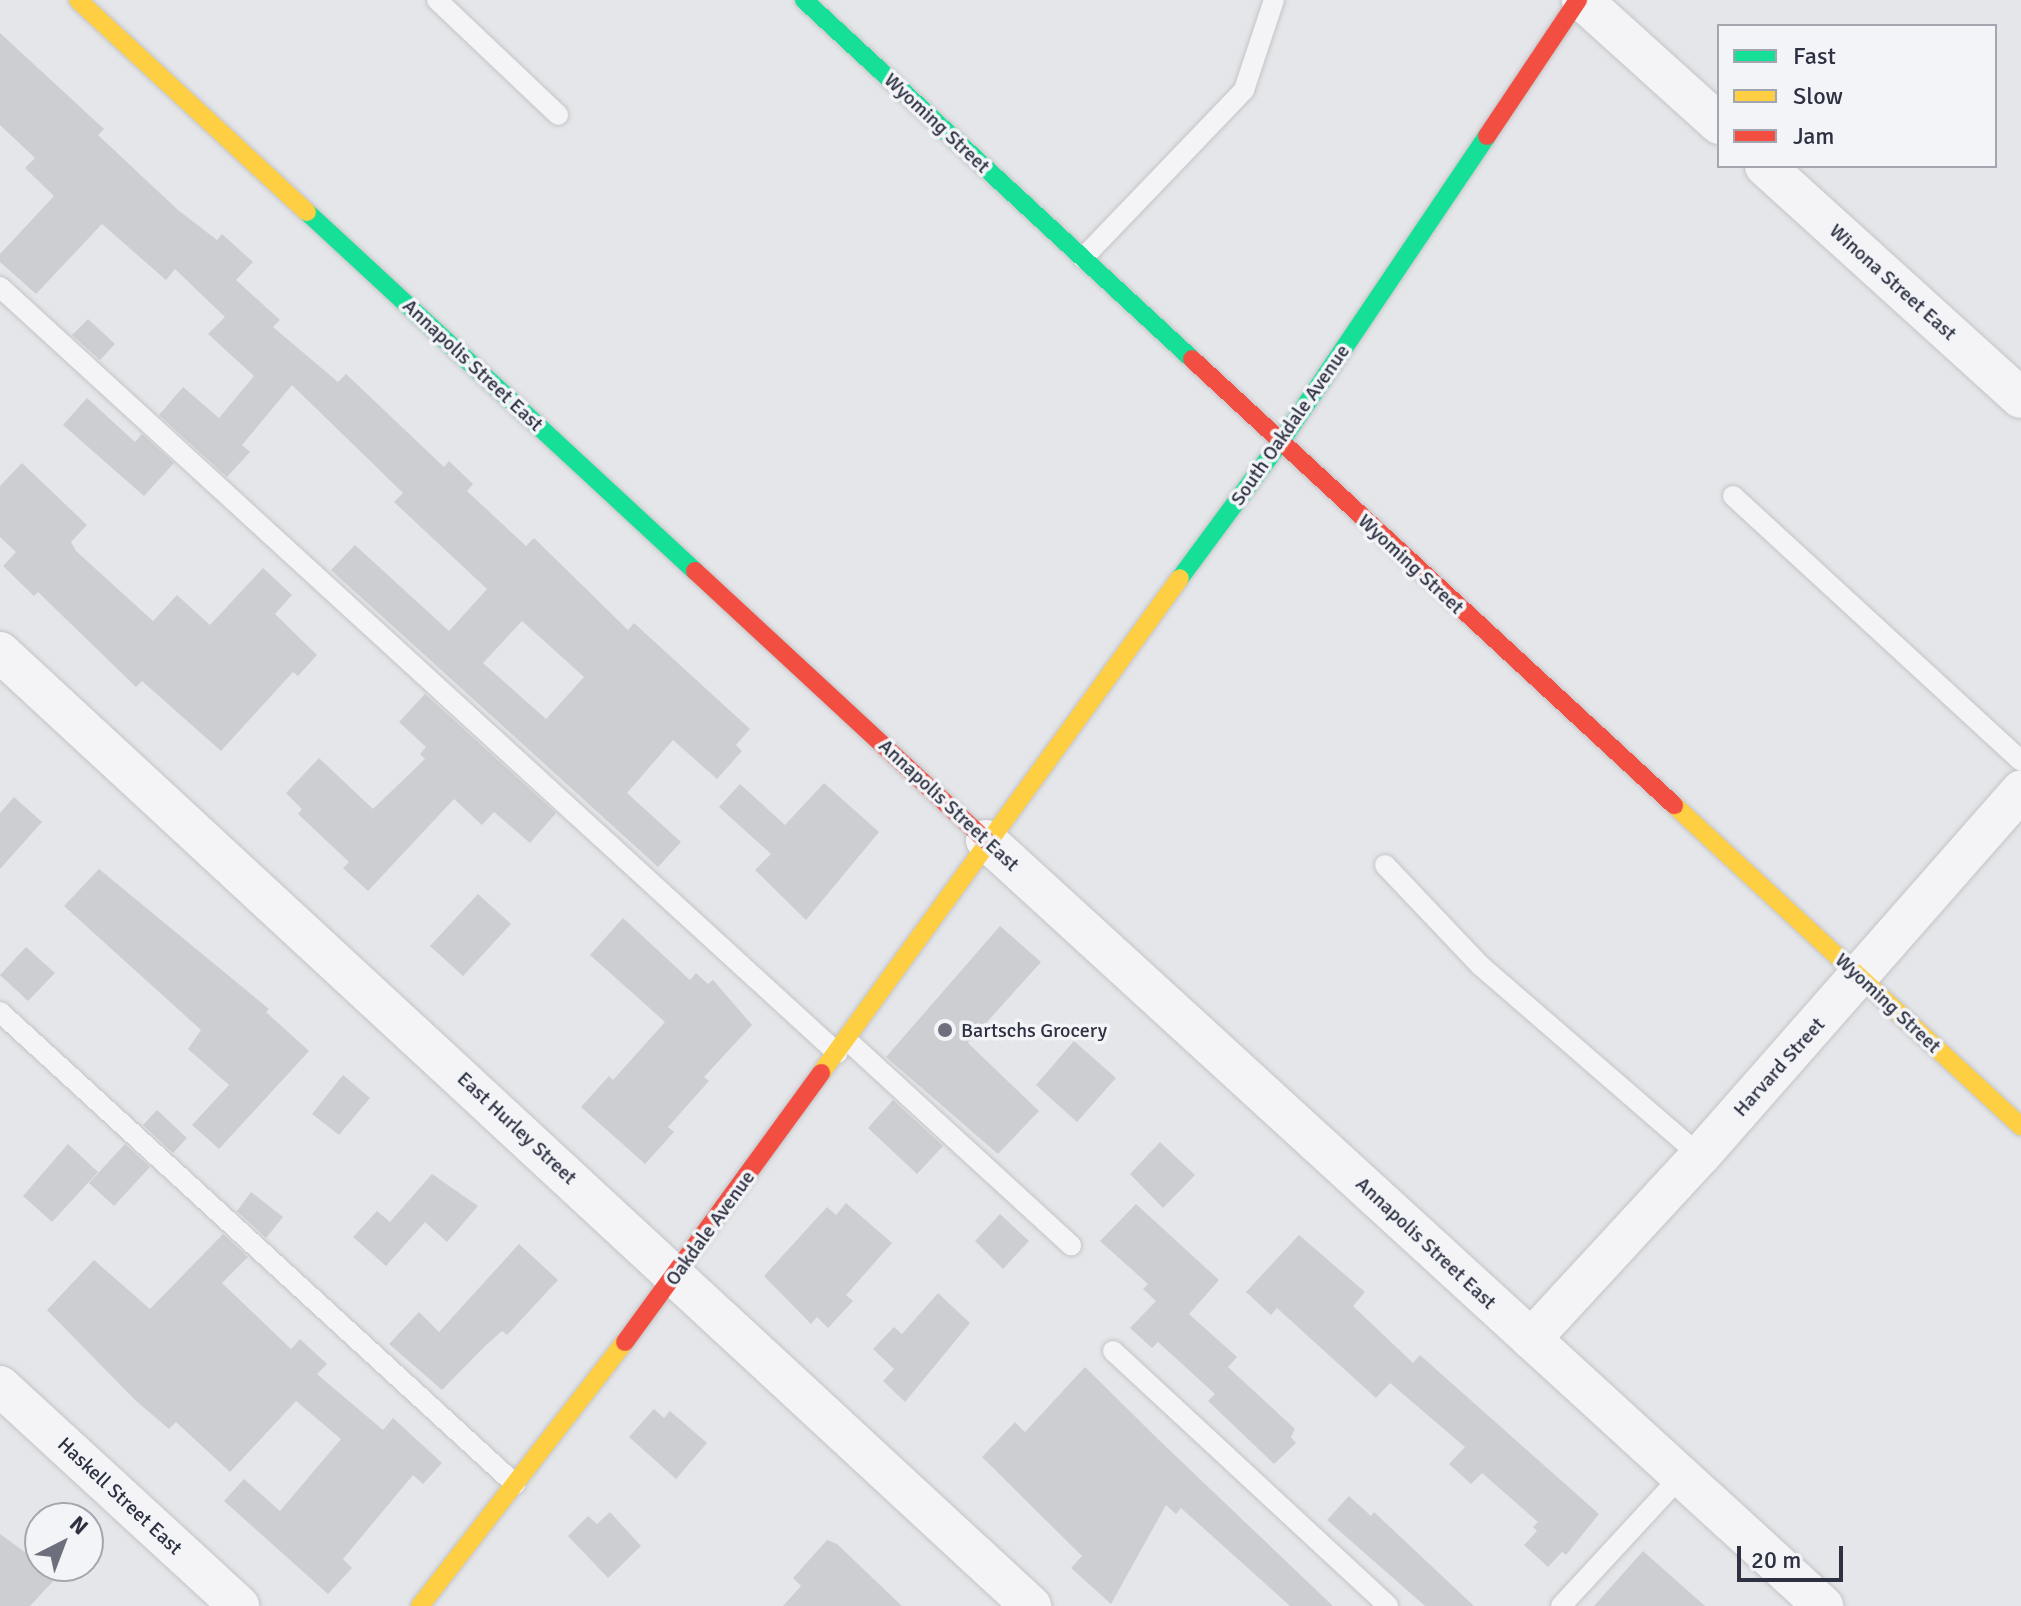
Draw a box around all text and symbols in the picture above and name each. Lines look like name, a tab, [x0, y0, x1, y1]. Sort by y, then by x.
legend	[1717, 24, 1997, 168]
text: Fast	[1793, 41, 1836, 71]
street label: Wyoming Street	[879, 68, 995, 178]
text: Slow	[1793, 81, 1843, 111]
text: Jam	[1793, 121, 1834, 151]
street label: Winona Street East	[1824, 219, 1962, 345]
street label: Annapolis Street East	[398, 294, 548, 436]
street label: South Oakdale Avenue	[1225, 340, 1355, 510]
street label: Wyoming Street	[1353, 509, 1469, 619]
street label: Annapolis Street East	[874, 734, 1024, 876]
street label: Wyoming Street	[1830, 948, 1946, 1058]
street label: Harvard Street	[1728, 1012, 1830, 1122]
place label: Bartschs Grocery	[961, 1018, 1107, 1042]
marker: Bartschs Grocery	[936, 1021, 954, 1039]
street label: East Hurley Street	[452, 1067, 582, 1189]
street label: Oakdale Avenue	[660, 1166, 760, 1290]
street label: Annapolis Street East	[1351, 1172, 1501, 1314]
street label: Haskell Street East	[53, 1432, 187, 1560]
north arrow	[24, 1502, 104, 1582]
text: N	[64, 1510, 94, 1540]
scale bar	[1741, 1530, 1847, 1580]
text: 20 m	[1751, 1545, 1801, 1575]

